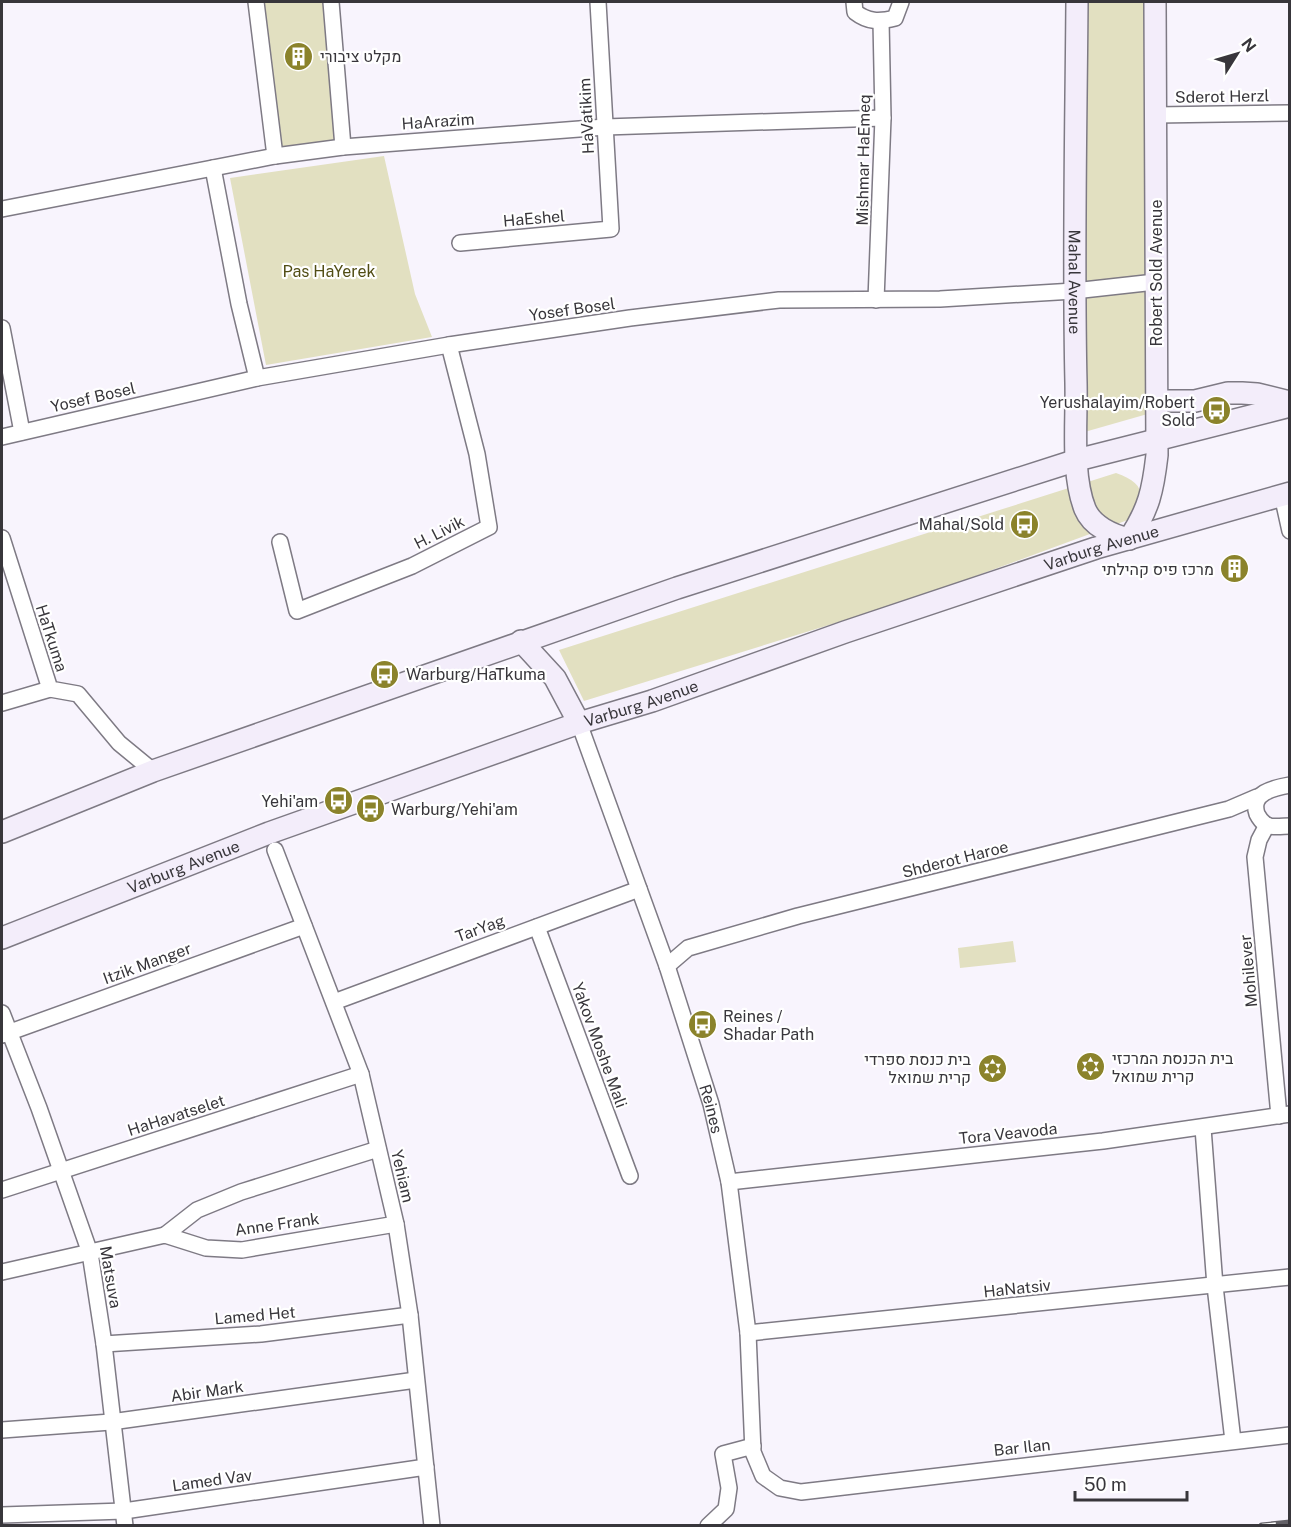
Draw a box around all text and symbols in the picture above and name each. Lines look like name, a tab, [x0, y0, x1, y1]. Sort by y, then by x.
north arrow	[1207, 24, 1267, 84]
text: N	[1237, 35, 1260, 56]
building icon: מקלט ציבורי	[283, 40, 315, 72]
place label: מקלט ציבורי	[320, 47, 401, 66]
street label: HaVatikim	[575, 77, 598, 154]
street label: Sderot Herzl	[1175, 86, 1269, 107]
street label: Mishmar HaEmeq	[853, 94, 874, 226]
street label: HaArazim	[401, 109, 475, 134]
street label: Robert Sold Avenue	[1147, 200, 1166, 346]
street label: HaEshel	[502, 206, 566, 231]
street label: Mahal Avenue	[1065, 230, 1084, 335]
park label: Pas HaYerek	[283, 262, 375, 281]
street label: Yosef Bosel	[528, 294, 616, 325]
street label: Yosef Bosel	[49, 378, 138, 416]
place label: Yerushalayim/Robert Sold	[1040, 393, 1195, 430]
bus stop icon: Yerushalayim/Robert Sold	[1200, 395, 1232, 427]
bus stop icon: Mahal/Sold	[1009, 508, 1041, 540]
street label: H. Livik	[411, 512, 468, 553]
place label: Mahal/Sold	[919, 515, 1004, 534]
street label: Varburg Avenue	[1042, 522, 1161, 575]
building icon: מרכז פיס קהילתי	[1219, 553, 1251, 585]
place label: מרכז פיס קהילתי	[1102, 560, 1214, 579]
street label: HaTkuma	[32, 602, 71, 674]
bus stop icon: Warburg/HaTkuma	[369, 658, 401, 690]
place label: Warburg/HaTkuma	[406, 665, 546, 684]
street label: Varburg Avenue	[582, 676, 701, 731]
bus stop icon: Yehi'am	[323, 785, 355, 817]
place label: Yehi'am	[261, 792, 318, 811]
bus stop icon: Warburg/Yehi'am	[354, 793, 386, 825]
place label: Warburg/Yehi'am	[391, 800, 518, 819]
street label: Varburg Avenue	[125, 836, 243, 898]
street label: Shderot Haroe	[900, 837, 1010, 882]
street label: TarYag	[453, 911, 507, 946]
street label: Mohilever	[1236, 934, 1261, 1008]
street label: Itzik Manger	[100, 939, 194, 988]
street label: Yakov Moshe Mali	[568, 980, 631, 1110]
place label: Reines / Shadar Path	[723, 1007, 814, 1044]
bus stop icon: Reines / Shadar Path	[686, 1009, 718, 1041]
place label: בית הכנסת המרכזי קרית שמואל	[1112, 1049, 1234, 1086]
place label: בית כנסת ספרדי קרית שמואל	[864, 1050, 972, 1087]
synagogue icon: בית הכנסת המרכזי קרית שמואל	[1075, 1051, 1107, 1083]
synagogue icon: בית כנסת ספרדי קרית שמואל	[976, 1052, 1008, 1084]
street label: Reines	[695, 1082, 726, 1135]
street label: HaHavatselet	[125, 1091, 227, 1140]
street label: Tora Veavoda	[958, 1119, 1058, 1148]
street label: Yehiam	[387, 1148, 418, 1204]
street label: Anne Frank	[234, 1209, 321, 1240]
street label: Matsuva	[96, 1244, 125, 1310]
street label: HaNatsiv	[982, 1276, 1052, 1301]
street label: Lamed Het	[214, 1302, 296, 1329]
street label: Abir Mark	[169, 1377, 245, 1406]
street label: Bar Ilan	[993, 1435, 1051, 1460]
scale bar	[1075, 1464, 1188, 1502]
street label: Lamed Vav	[171, 1465, 253, 1496]
text: 50 m	[1084, 1474, 1127, 1495]

